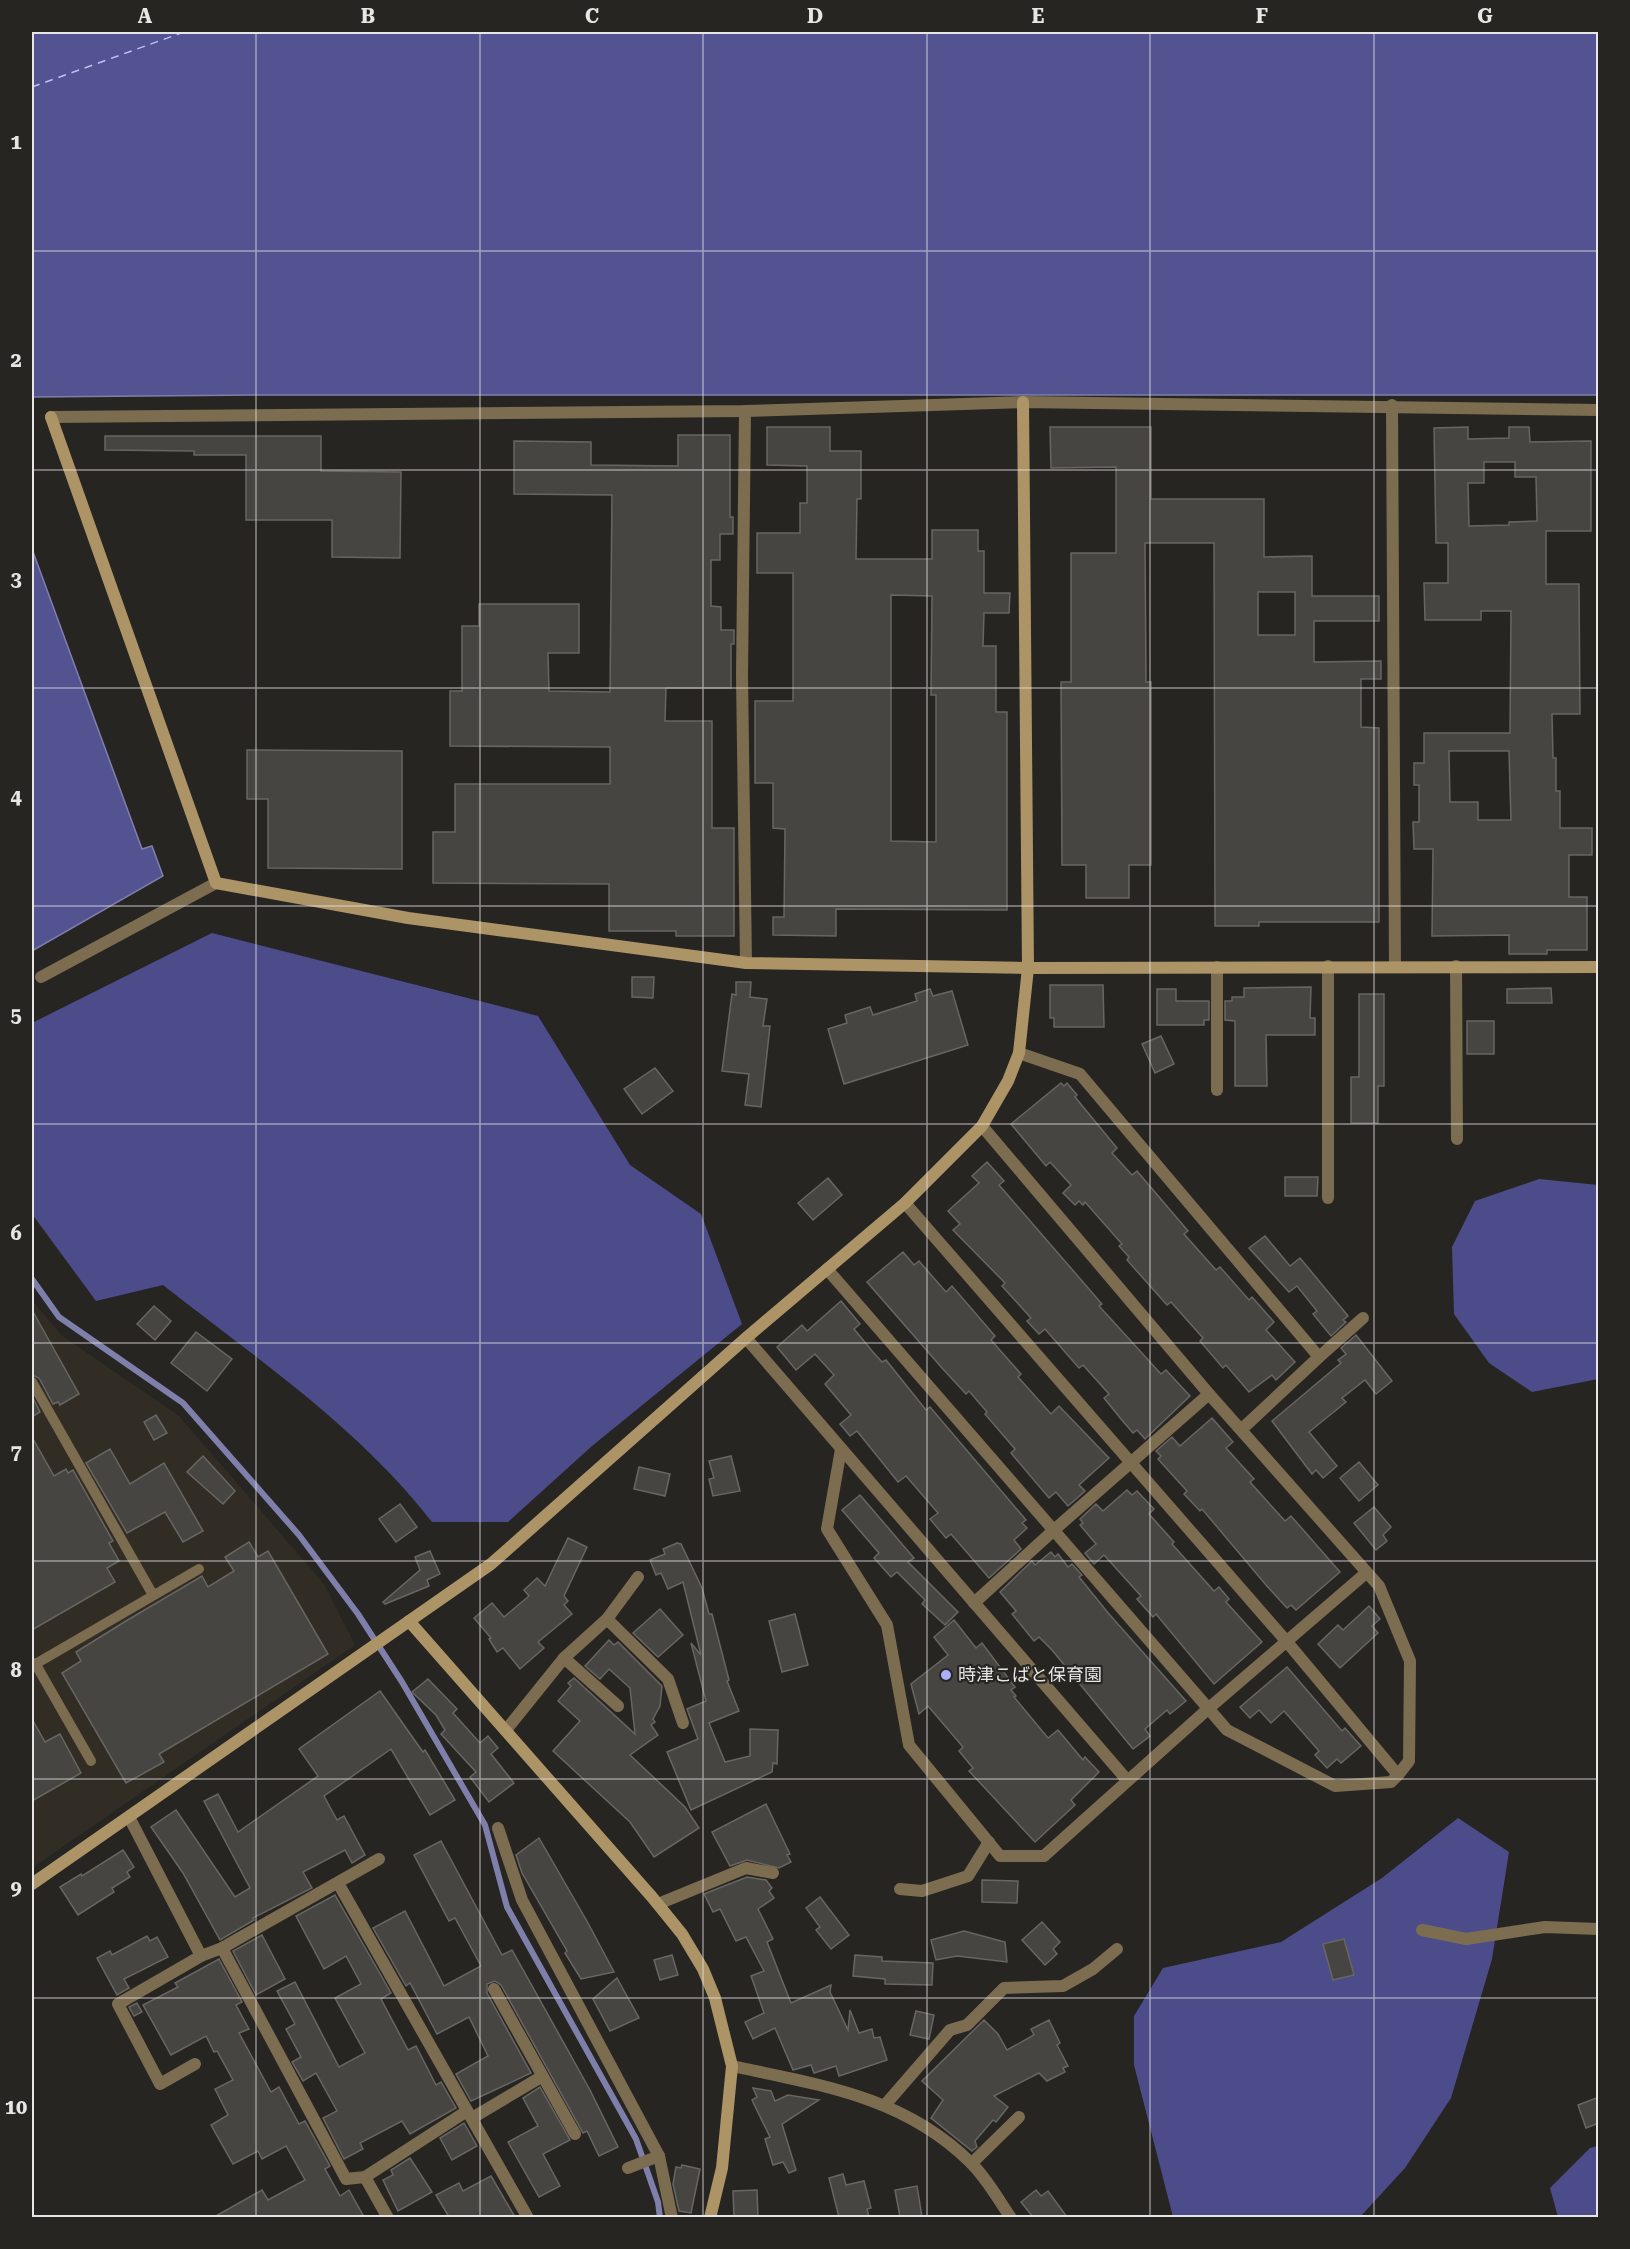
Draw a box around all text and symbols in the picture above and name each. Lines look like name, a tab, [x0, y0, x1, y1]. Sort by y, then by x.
text: A	[138, 4, 153, 28]
text: B	[361, 4, 375, 28]
text: C	[585, 4, 599, 28]
text: D	[807, 4, 823, 28]
text: E	[1032, 4, 1045, 28]
text: F	[1256, 4, 1268, 28]
text: G	[1477, 4, 1493, 28]
text: 1	[10, 130, 22, 154]
text: 2	[10, 348, 22, 372]
text: 3	[10, 567, 22, 591]
text: 4	[10, 785, 22, 809]
text: 5	[10, 1003, 22, 1027]
text: 6	[10, 1221, 22, 1245]
text: 7	[10, 1440, 22, 1464]
text: 8	[10, 1658, 22, 1682]
place label: 時津こばと保育園	[958, 1664, 1102, 1685]
marker: 時津こばと保育園	[939, 1668, 953, 1682]
text: 9	[10, 1876, 22, 1900]
text: 10	[5, 2095, 27, 2119]

